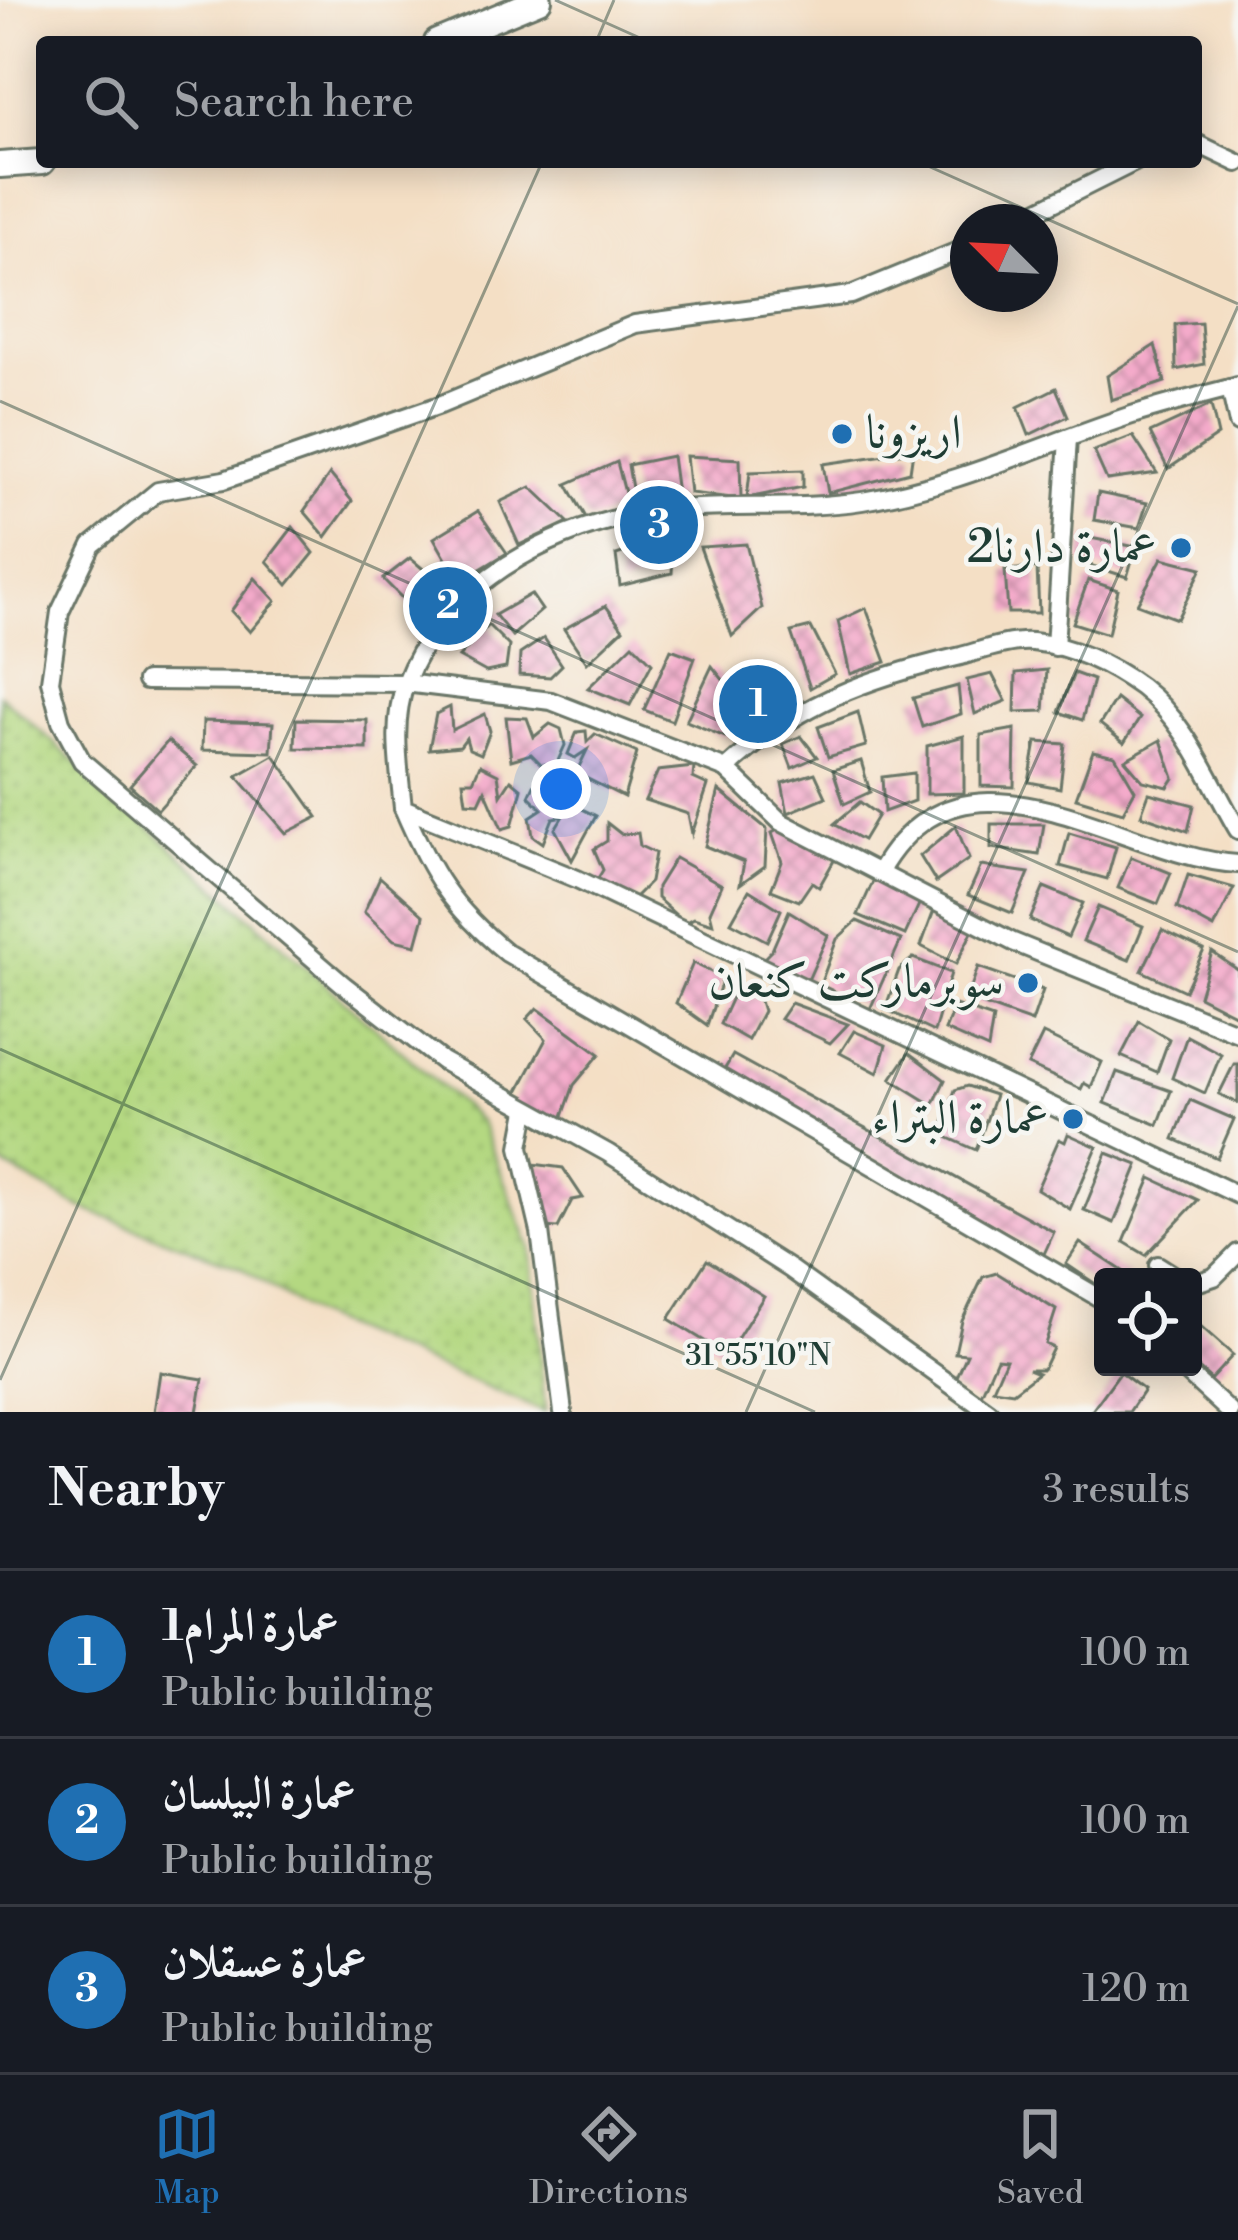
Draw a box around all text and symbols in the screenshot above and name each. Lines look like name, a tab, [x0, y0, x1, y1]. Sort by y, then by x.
search box	[36, 36, 1202, 168]
icon: search	[78, 69, 144, 135]
text: Search here	[174, 74, 414, 131]
north arrow	[950, 204, 1058, 312]
place label: اريزونا	[866, 404, 962, 464]
marker: اريزونا	[829, 421, 855, 447]
pin: 3	[620, 480, 698, 570]
place label: عمارة دارنا2	[967, 518, 1157, 578]
marker: عمارة دارنا2	[1168, 535, 1194, 561]
pin: 2	[409, 561, 487, 651]
pin: 1	[719, 659, 797, 749]
your location	[531, 759, 591, 819]
place label: سوبرماركت كنعان	[708, 953, 1004, 1013]
marker: سوبرماركت كنعان	[1015, 970, 1041, 996]
place label: عمارة البتراء	[872, 1089, 1049, 1149]
marker: عمارة البتراء	[1060, 1106, 1086, 1132]
map controls	[1094, 1268, 1202, 1376]
button: locate	[1094, 1268, 1202, 1376]
text: 31°55'10"N	[685, 1337, 831, 1375]
text: Nearby	[48, 1458, 224, 1522]
text: 3 results	[1042, 1466, 1190, 1515]
text: عمارة المرام1	[162, 1598, 339, 1655]
text: 1	[78, 1629, 96, 1678]
text: 100 m	[1081, 1629, 1190, 1678]
text: Public building	[162, 1669, 433, 1718]
text: عمارة البيلسان	[162, 1766, 356, 1823]
text: 2	[75, 1797, 99, 1846]
text: 100 m	[1081, 1797, 1190, 1846]
text: Public building	[162, 1837, 433, 1886]
text: عمارة عسقلان	[162, 1934, 367, 1991]
text: 3	[75, 1965, 99, 2014]
text: 120 m	[1082, 1965, 1190, 2014]
text: Public building	[162, 2005, 433, 2054]
tab: Map	[154, 2101, 220, 2214]
tab: Directions	[529, 2101, 688, 2214]
tab: Saved	[997, 2101, 1084, 2214]

